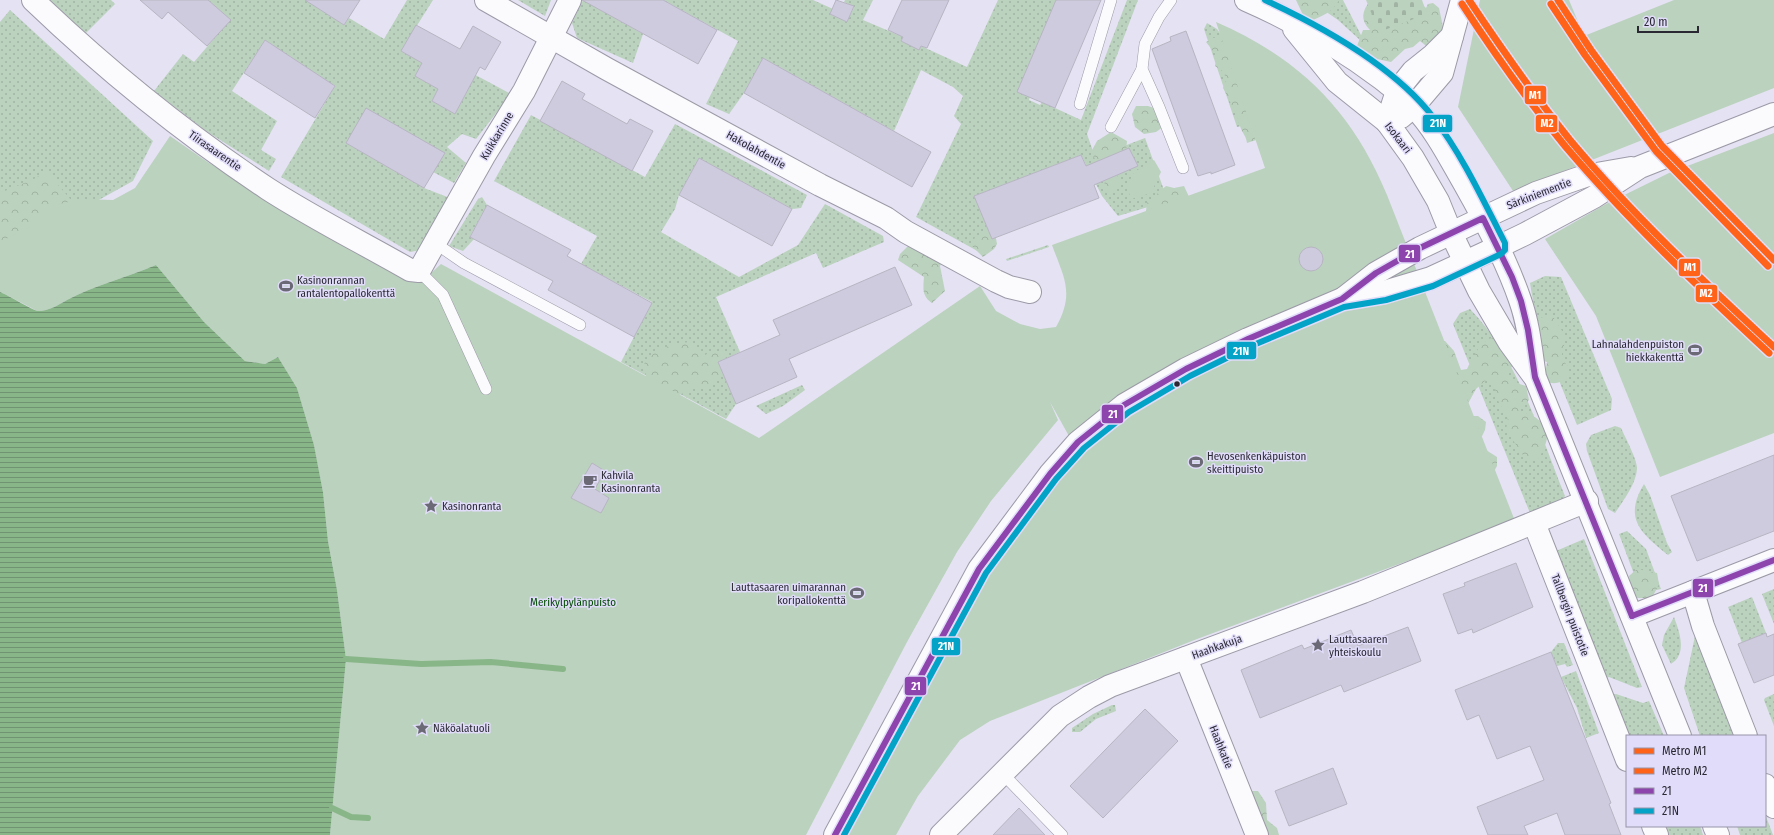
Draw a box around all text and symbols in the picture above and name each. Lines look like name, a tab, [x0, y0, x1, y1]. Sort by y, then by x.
scale bar	[1638, 8, 1698, 34]
text: 20 m	[1644, 15, 1668, 29]
line badge: M1	[1524, 85, 1547, 105]
text: M1	[1529, 89, 1541, 102]
street label: Kuikkarinne	[478, 110, 516, 162]
line badge: 21N	[1422, 114, 1453, 133]
line badge: M2	[1535, 114, 1558, 133]
text: 21N	[1429, 117, 1446, 130]
text: M2	[1540, 117, 1554, 130]
street label: Isokaari	[1382, 120, 1414, 156]
street label: Tiirasaarentie	[186, 128, 244, 174]
street label: Hakolahdentie	[724, 128, 788, 172]
street label: Särkiniementie	[1505, 176, 1573, 212]
line badge: 21	[1398, 244, 1421, 263]
text: 21	[1404, 248, 1415, 261]
line badge: M1	[1678, 258, 1701, 277]
text: M1	[1684, 261, 1696, 274]
place label: Kasinonrannan rantalentopallokenttä	[297, 274, 395, 300]
sports icon: Kasinonrannan rantalentopallokenttä	[278, 278, 294, 294]
line badge: M2	[1695, 284, 1718, 303]
text: M2	[1699, 287, 1713, 300]
place label: Lahnalahdenpuiston hiekkakenttä	[1592, 338, 1684, 364]
line badge: 21N	[1226, 341, 1257, 360]
sports icon: Lahnalahdenpuiston hiekkakenttä	[1687, 342, 1703, 358]
text: 21N	[1232, 345, 1249, 358]
unlabelled marker	[1172, 379, 1182, 389]
line badge: 21	[1101, 404, 1124, 424]
text: 21	[1107, 408, 1118, 421]
place label: Hevosenkenkäpuiston skeittipuisto	[1207, 450, 1306, 476]
sports icon: Hevosenkenkäpuiston skeittipuisto	[1188, 454, 1204, 470]
place label: Kahvila Kasinonranta	[601, 469, 661, 495]
cafe icon: Kahvila Kasinonranta	[582, 473, 598, 489]
place icon: Kasinonranta	[423, 498, 439, 514]
place label: Kasinonranta	[442, 500, 502, 513]
street label: Tallbergin puistotie	[1548, 572, 1592, 658]
line badge: 21	[1692, 578, 1714, 598]
place label: Lauttasaaren uimarannan koripallokenttä	[731, 581, 846, 607]
text: 21	[1697, 582, 1708, 595]
sports icon: Lauttasaaren uimarannan koripallokenttä	[849, 585, 865, 601]
park label: Merikylpylänpuisto	[530, 596, 616, 609]
street label: Haahkakuja	[1190, 632, 1244, 662]
place label: Lauttasaaren yhteiskoulu	[1329, 633, 1387, 659]
line badge: 21N	[931, 637, 961, 656]
place icon: Lauttasaaren yhteiskoulu	[1310, 637, 1326, 653]
text: 21N	[937, 640, 954, 653]
line badge: 21	[904, 676, 927, 696]
text: 21	[910, 680, 921, 693]
place icon: Näköalatuoli	[414, 720, 430, 736]
place label: Näköalatuoli	[433, 722, 490, 735]
street label: Haahkatie	[1206, 724, 1236, 770]
legend	[1626, 735, 1766, 827]
text: Metro M1	[1662, 744, 1706, 758]
text: Metro M2	[1662, 764, 1707, 778]
text: 21	[1662, 784, 1672, 798]
text: 21N	[1662, 804, 1679, 818]

